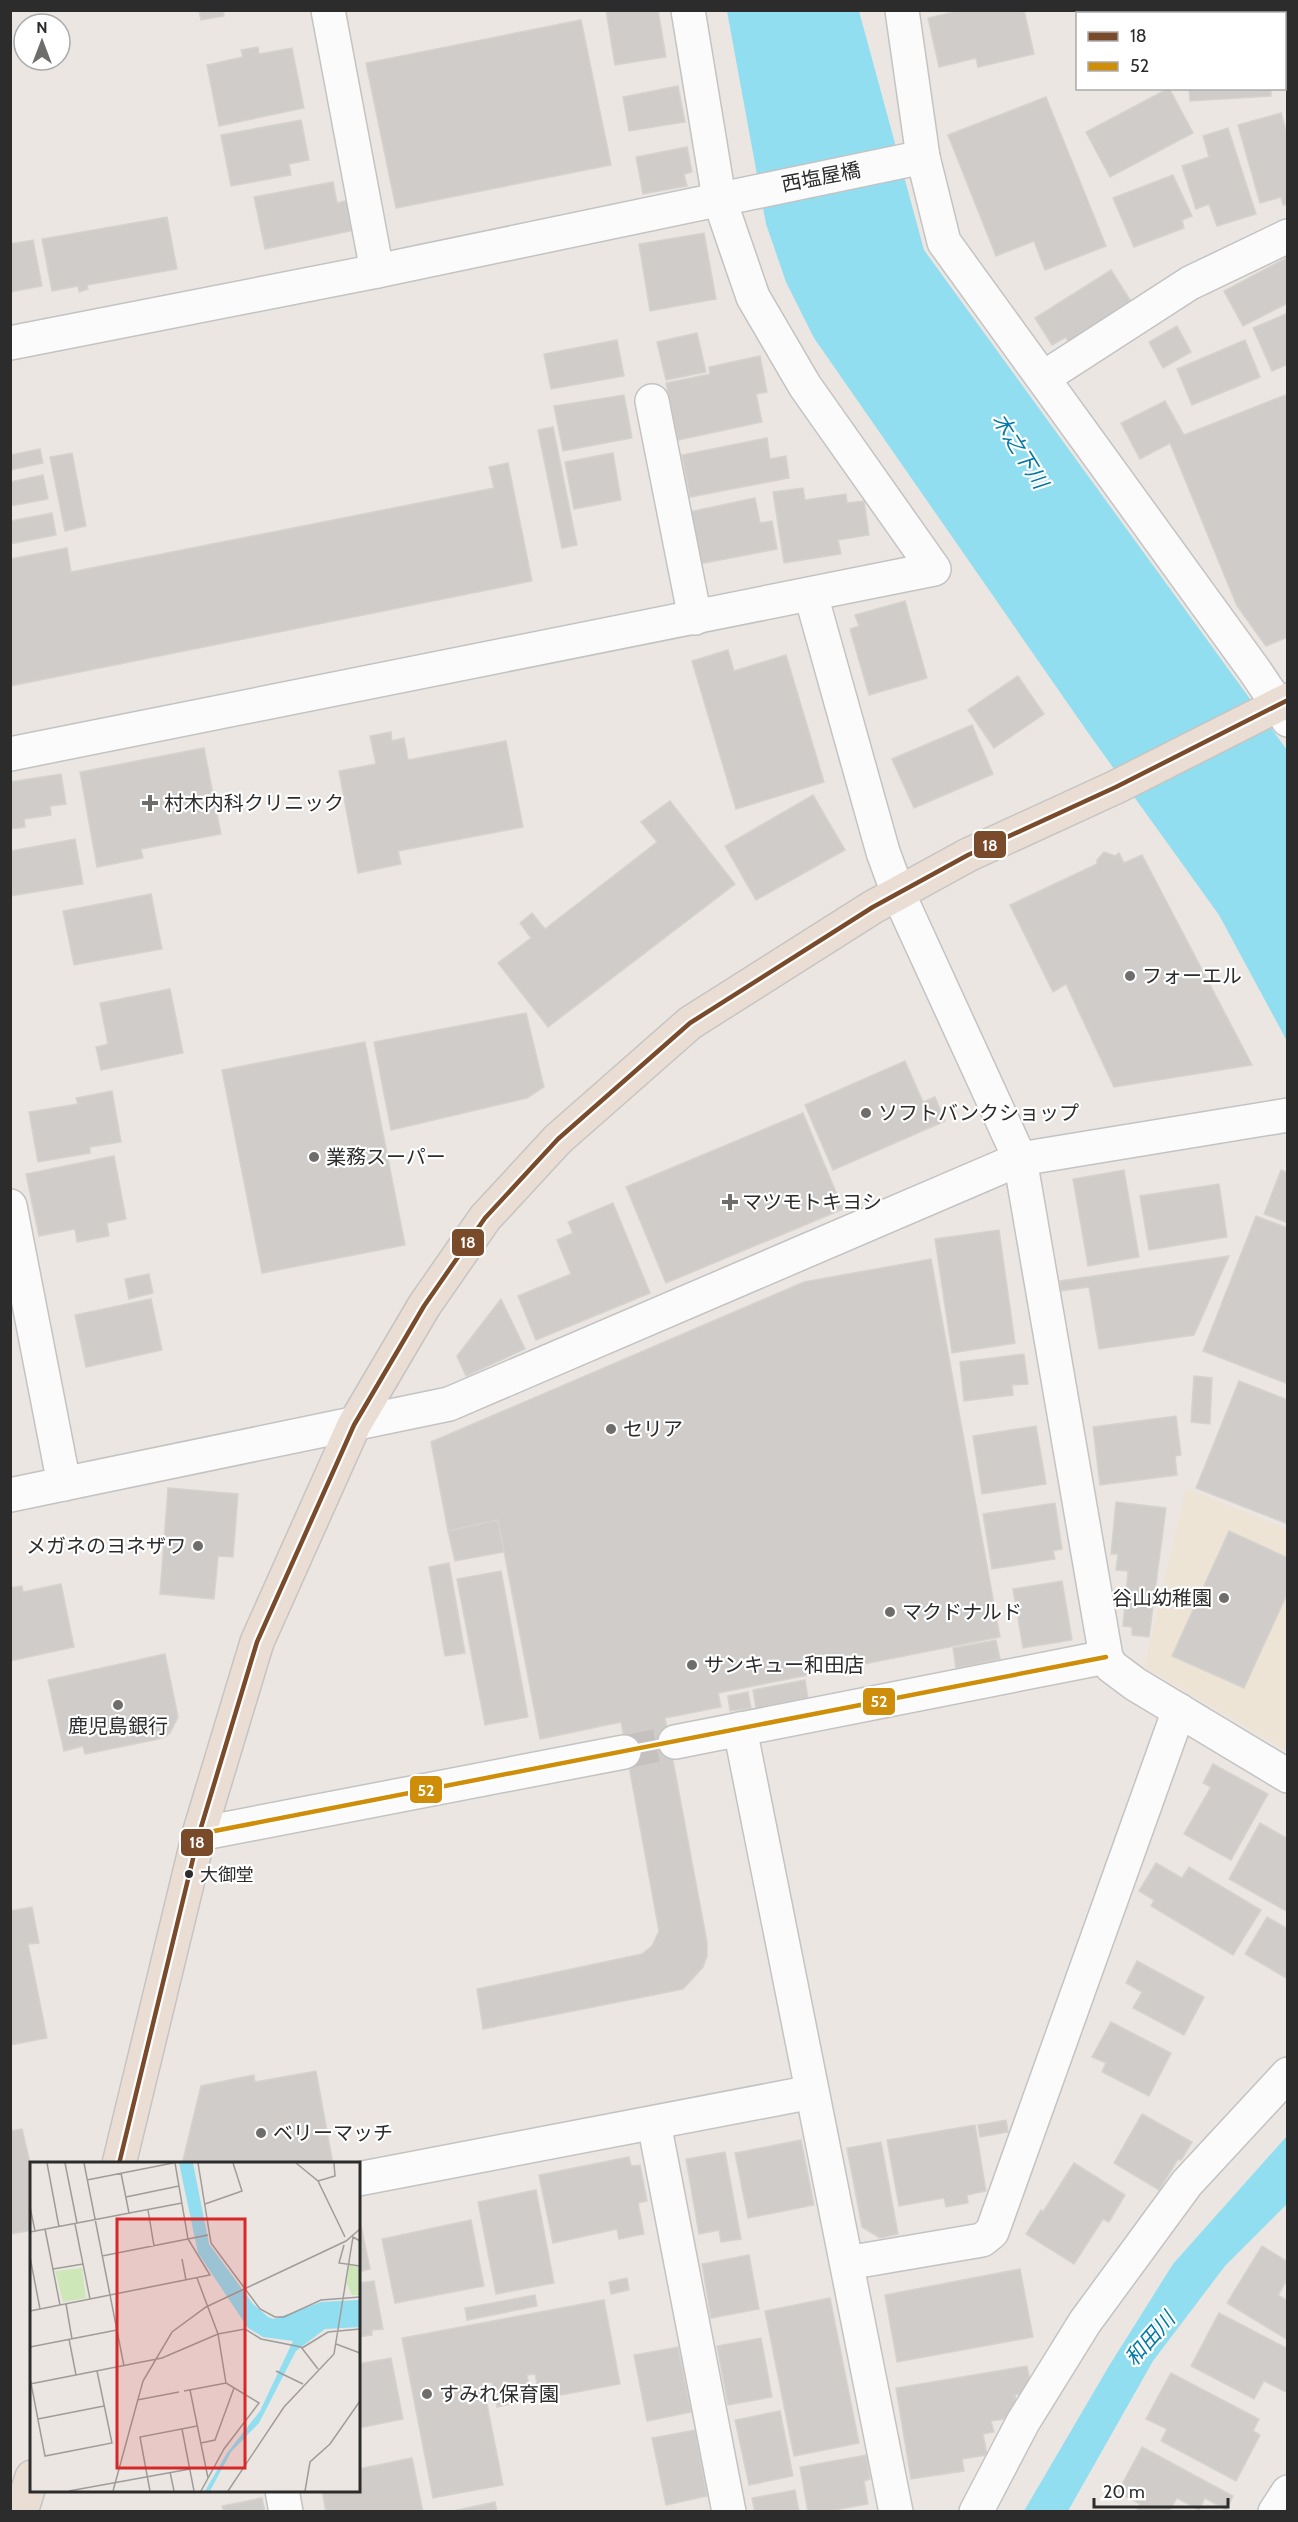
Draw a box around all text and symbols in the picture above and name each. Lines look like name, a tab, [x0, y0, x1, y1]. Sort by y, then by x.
north arrow	[12, 12, 72, 72]
legend	[1076, 12, 1286, 90]
text: N	[36, 18, 48, 37]
text: 18	[1130, 25, 1147, 47]
text: 52	[1130, 55, 1149, 77]
street label: 西塩屋橋	[779, 158, 863, 196]
water label: 木之下川	[988, 408, 1054, 495]
place label: 村木内科クリニック	[164, 791, 344, 815]
marker: 村木内科クリニック	[141, 794, 159, 812]
line badge: 18	[973, 830, 1007, 859]
text: 18	[982, 836, 998, 855]
place label: フォーエル	[1142, 964, 1242, 988]
marker: フォーエル	[1123, 969, 1137, 983]
place label: ソフトバンクショップ	[878, 1101, 1079, 1125]
marker: ソフトバンクショップ	[859, 1106, 873, 1120]
place label: 業務スーパー	[326, 1145, 446, 1169]
marker: 業務スーパー	[307, 1150, 321, 1164]
place label: マツモトキヨシ	[742, 1190, 882, 1214]
marker: マツモトキヨシ	[723, 1195, 737, 1209]
line badge: 18	[451, 1228, 485, 1257]
text: 18	[460, 1233, 476, 1252]
place label: セリア	[623, 1417, 683, 1441]
marker: セリア	[604, 1422, 618, 1436]
place label: メガネのヨネザワ	[26, 1534, 186, 1558]
marker: メガネのヨネザワ	[191, 1539, 205, 1553]
place label: 谷山幼稚園	[1112, 1586, 1212, 1610]
marker: 谷山幼稚園	[1217, 1591, 1231, 1605]
place label: マクドナルド	[902, 1600, 1022, 1624]
marker: マクドナルド	[883, 1605, 897, 1619]
place label: サンキュー和田店	[704, 1653, 864, 1677]
marker: サンキュー和田店	[685, 1658, 699, 1672]
line badge: 52	[862, 1687, 896, 1716]
text: 52	[870, 1692, 888, 1711]
marker: 鹿児島銀行	[111, 1698, 125, 1712]
place label: 鹿児島銀行	[68, 1714, 168, 1738]
line badge: 52	[409, 1775, 443, 1804]
text: 52	[417, 1781, 435, 1800]
line badge: 18	[180, 1828, 214, 1857]
text: 18	[189, 1833, 205, 1852]
place label: 大御堂	[200, 1864, 254, 1886]
marker: 大御堂	[183, 1868, 195, 1880]
place label: ベリーマッチ	[273, 2121, 393, 2145]
marker: ベリーマッチ	[254, 2126, 268, 2140]
inset map	[30, 2162, 360, 2492]
water label: 和田川	[1120, 2305, 1181, 2371]
place label: すみれ保育園	[439, 2382, 559, 2406]
marker: すみれ保育園	[420, 2387, 434, 2401]
scale bar	[1094, 2471, 1228, 2509]
text: 20 m	[1103, 2481, 1145, 2503]

